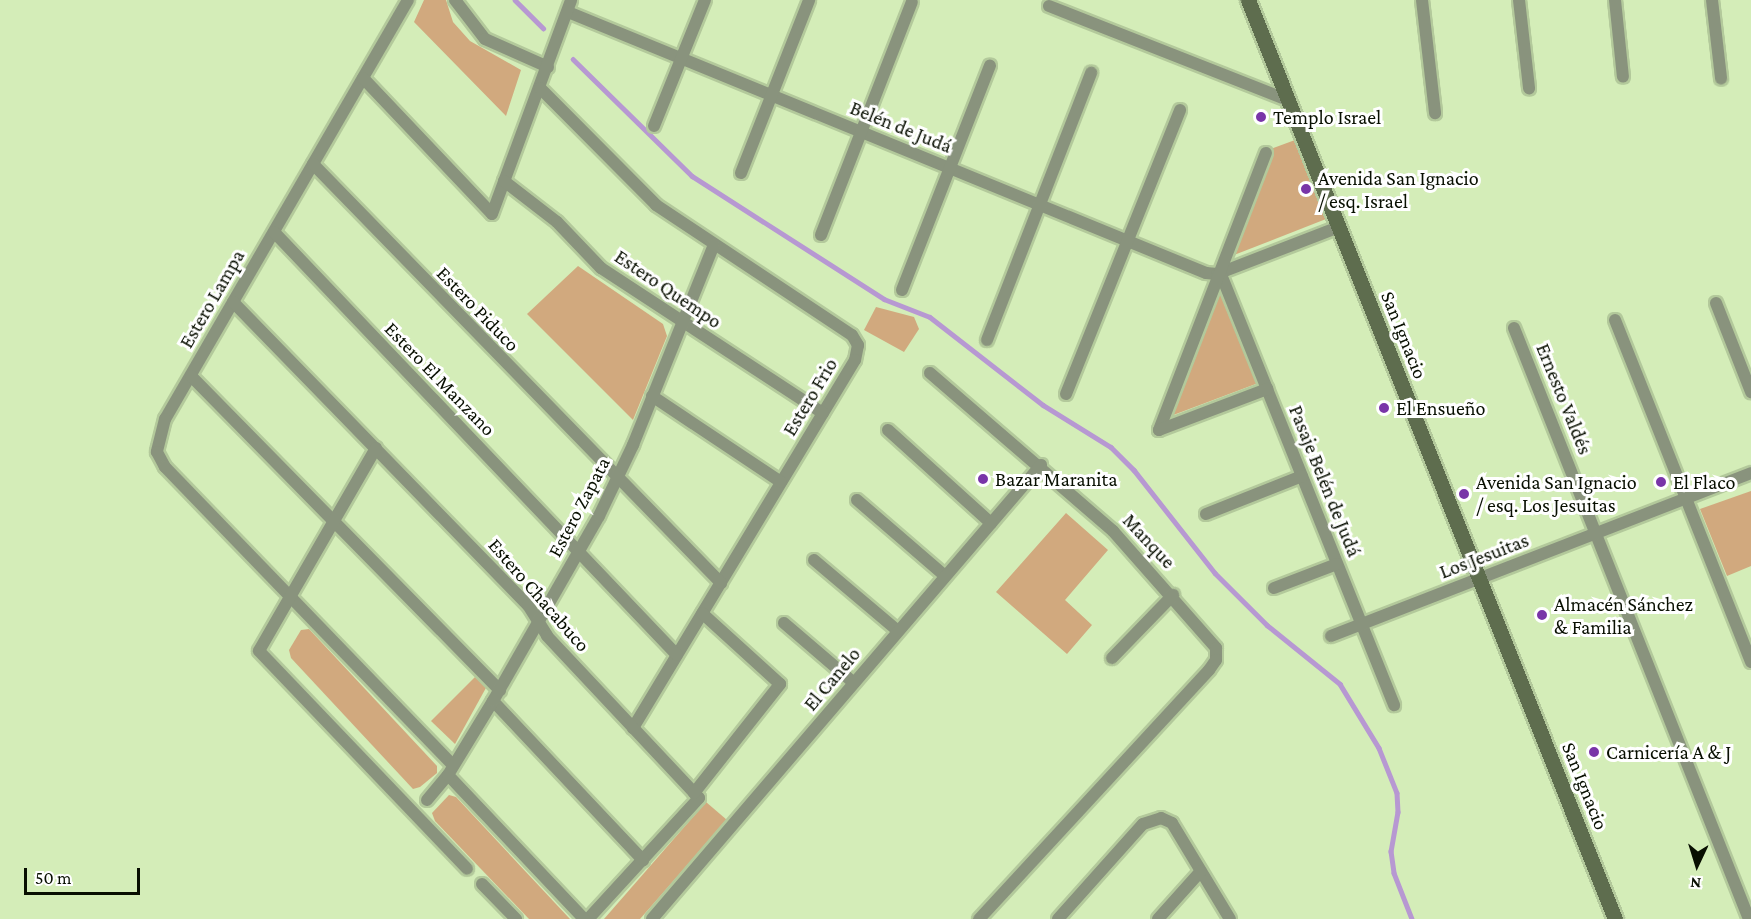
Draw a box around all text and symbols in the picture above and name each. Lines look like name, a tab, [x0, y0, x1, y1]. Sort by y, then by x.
street label: Belén de Judá	[847, 96, 955, 158]
place label: Templo Israel	[1273, 105, 1381, 129]
marker: Templo Israel	[1254, 110, 1268, 124]
place label: Avenida San Ignacio / esq. Israel	[1318, 166, 1479, 213]
marker: Avenida San Ignacio / esq. Israel	[1299, 182, 1313, 196]
street label: Estero Quempo	[610, 244, 726, 334]
street label: Estero Lampa	[174, 246, 250, 352]
street label: Estero Piduco	[432, 262, 524, 356]
street label: San Ignacio	[1376, 288, 1432, 382]
street label: Estero El Manzano	[380, 317, 500, 441]
street label: Ernesto Valdés	[1531, 340, 1597, 458]
street label: Estero Frio	[777, 354, 843, 440]
place label: El Ensueño	[1396, 396, 1485, 420]
marker: El Ensueño	[1377, 401, 1391, 415]
street label: Pasaje Belén de Judá	[1284, 402, 1366, 560]
street label: Estero Zapata	[543, 453, 615, 561]
place label: Bazar Maranita	[995, 467, 1117, 491]
place label: Avenida San Ignacio / esq. Los Jesuitas	[1476, 470, 1637, 517]
place label: El Flaco	[1673, 470, 1735, 494]
marker: Bazar Maranita	[976, 472, 990, 486]
marker: El Flaco	[1654, 475, 1668, 489]
marker: Avenida San Ignacio / esq. Los Jesuitas	[1457, 487, 1471, 501]
street label: Manque	[1118, 509, 1180, 573]
street label: Los Jesuitas	[1436, 528, 1532, 584]
street label: Estero Chacabuco	[483, 533, 595, 657]
place label: Almacén Sánchez & Familia	[1554, 592, 1693, 639]
marker: Almacén Sánchez & Familia	[1535, 608, 1549, 622]
street label: El Canelo	[799, 642, 865, 716]
street label: San Ignacio	[1557, 739, 1613, 833]
place label: Carnicería A & J	[1606, 740, 1731, 764]
marker: Carnicería A & J	[1587, 745, 1601, 759]
north arrow	[1667, 835, 1727, 895]
scale bar	[27, 856, 142, 894]
text: 50 m	[35, 868, 72, 888]
text: N	[1690, 875, 1702, 892]

